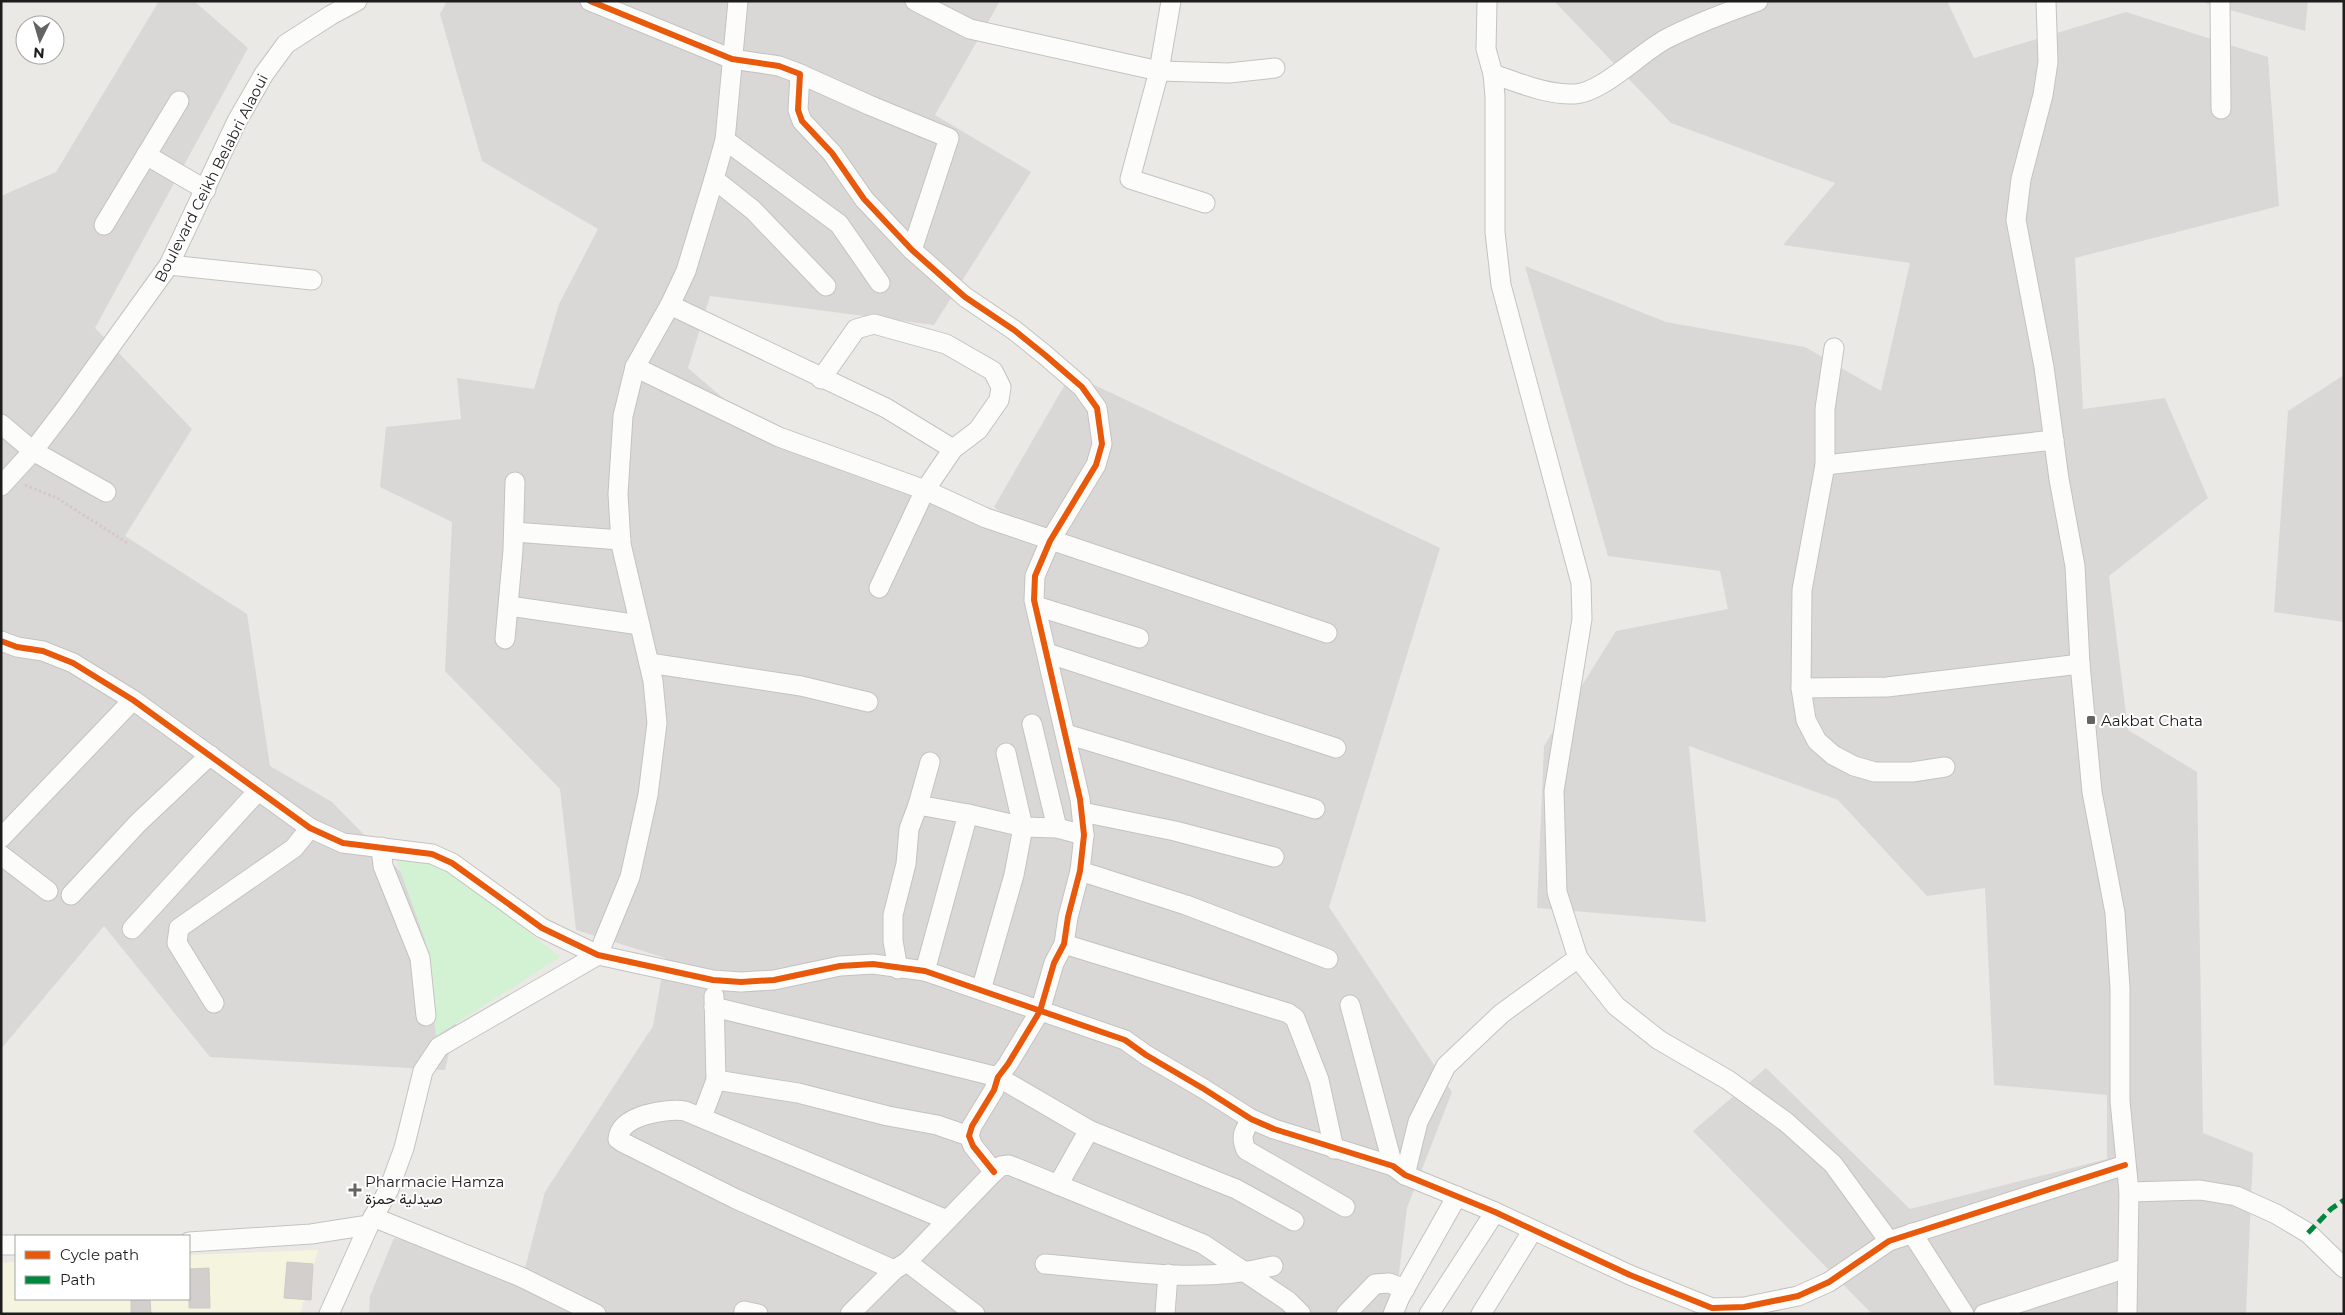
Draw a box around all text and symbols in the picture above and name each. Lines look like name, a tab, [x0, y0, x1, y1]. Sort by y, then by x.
north arrow	[15, 15, 65, 65]
text: N	[32, 43, 45, 62]
street label: Boulevard Ceikh Belabri Alaoui	[150, 71, 272, 285]
place label: Aakbat Chata	[2101, 711, 2203, 730]
marker: Aakbat Chata	[2085, 714, 2097, 726]
place label: Pharmacie Hamza صيدلية حمزة	[365, 1172, 504, 1208]
marker: Pharmacie Hamza صيدلية حمزة	[349, 1184, 361, 1196]
legend	[15, 1235, 190, 1300]
text: Cycle path	[60, 1245, 139, 1264]
text: Path	[60, 1270, 96, 1289]

